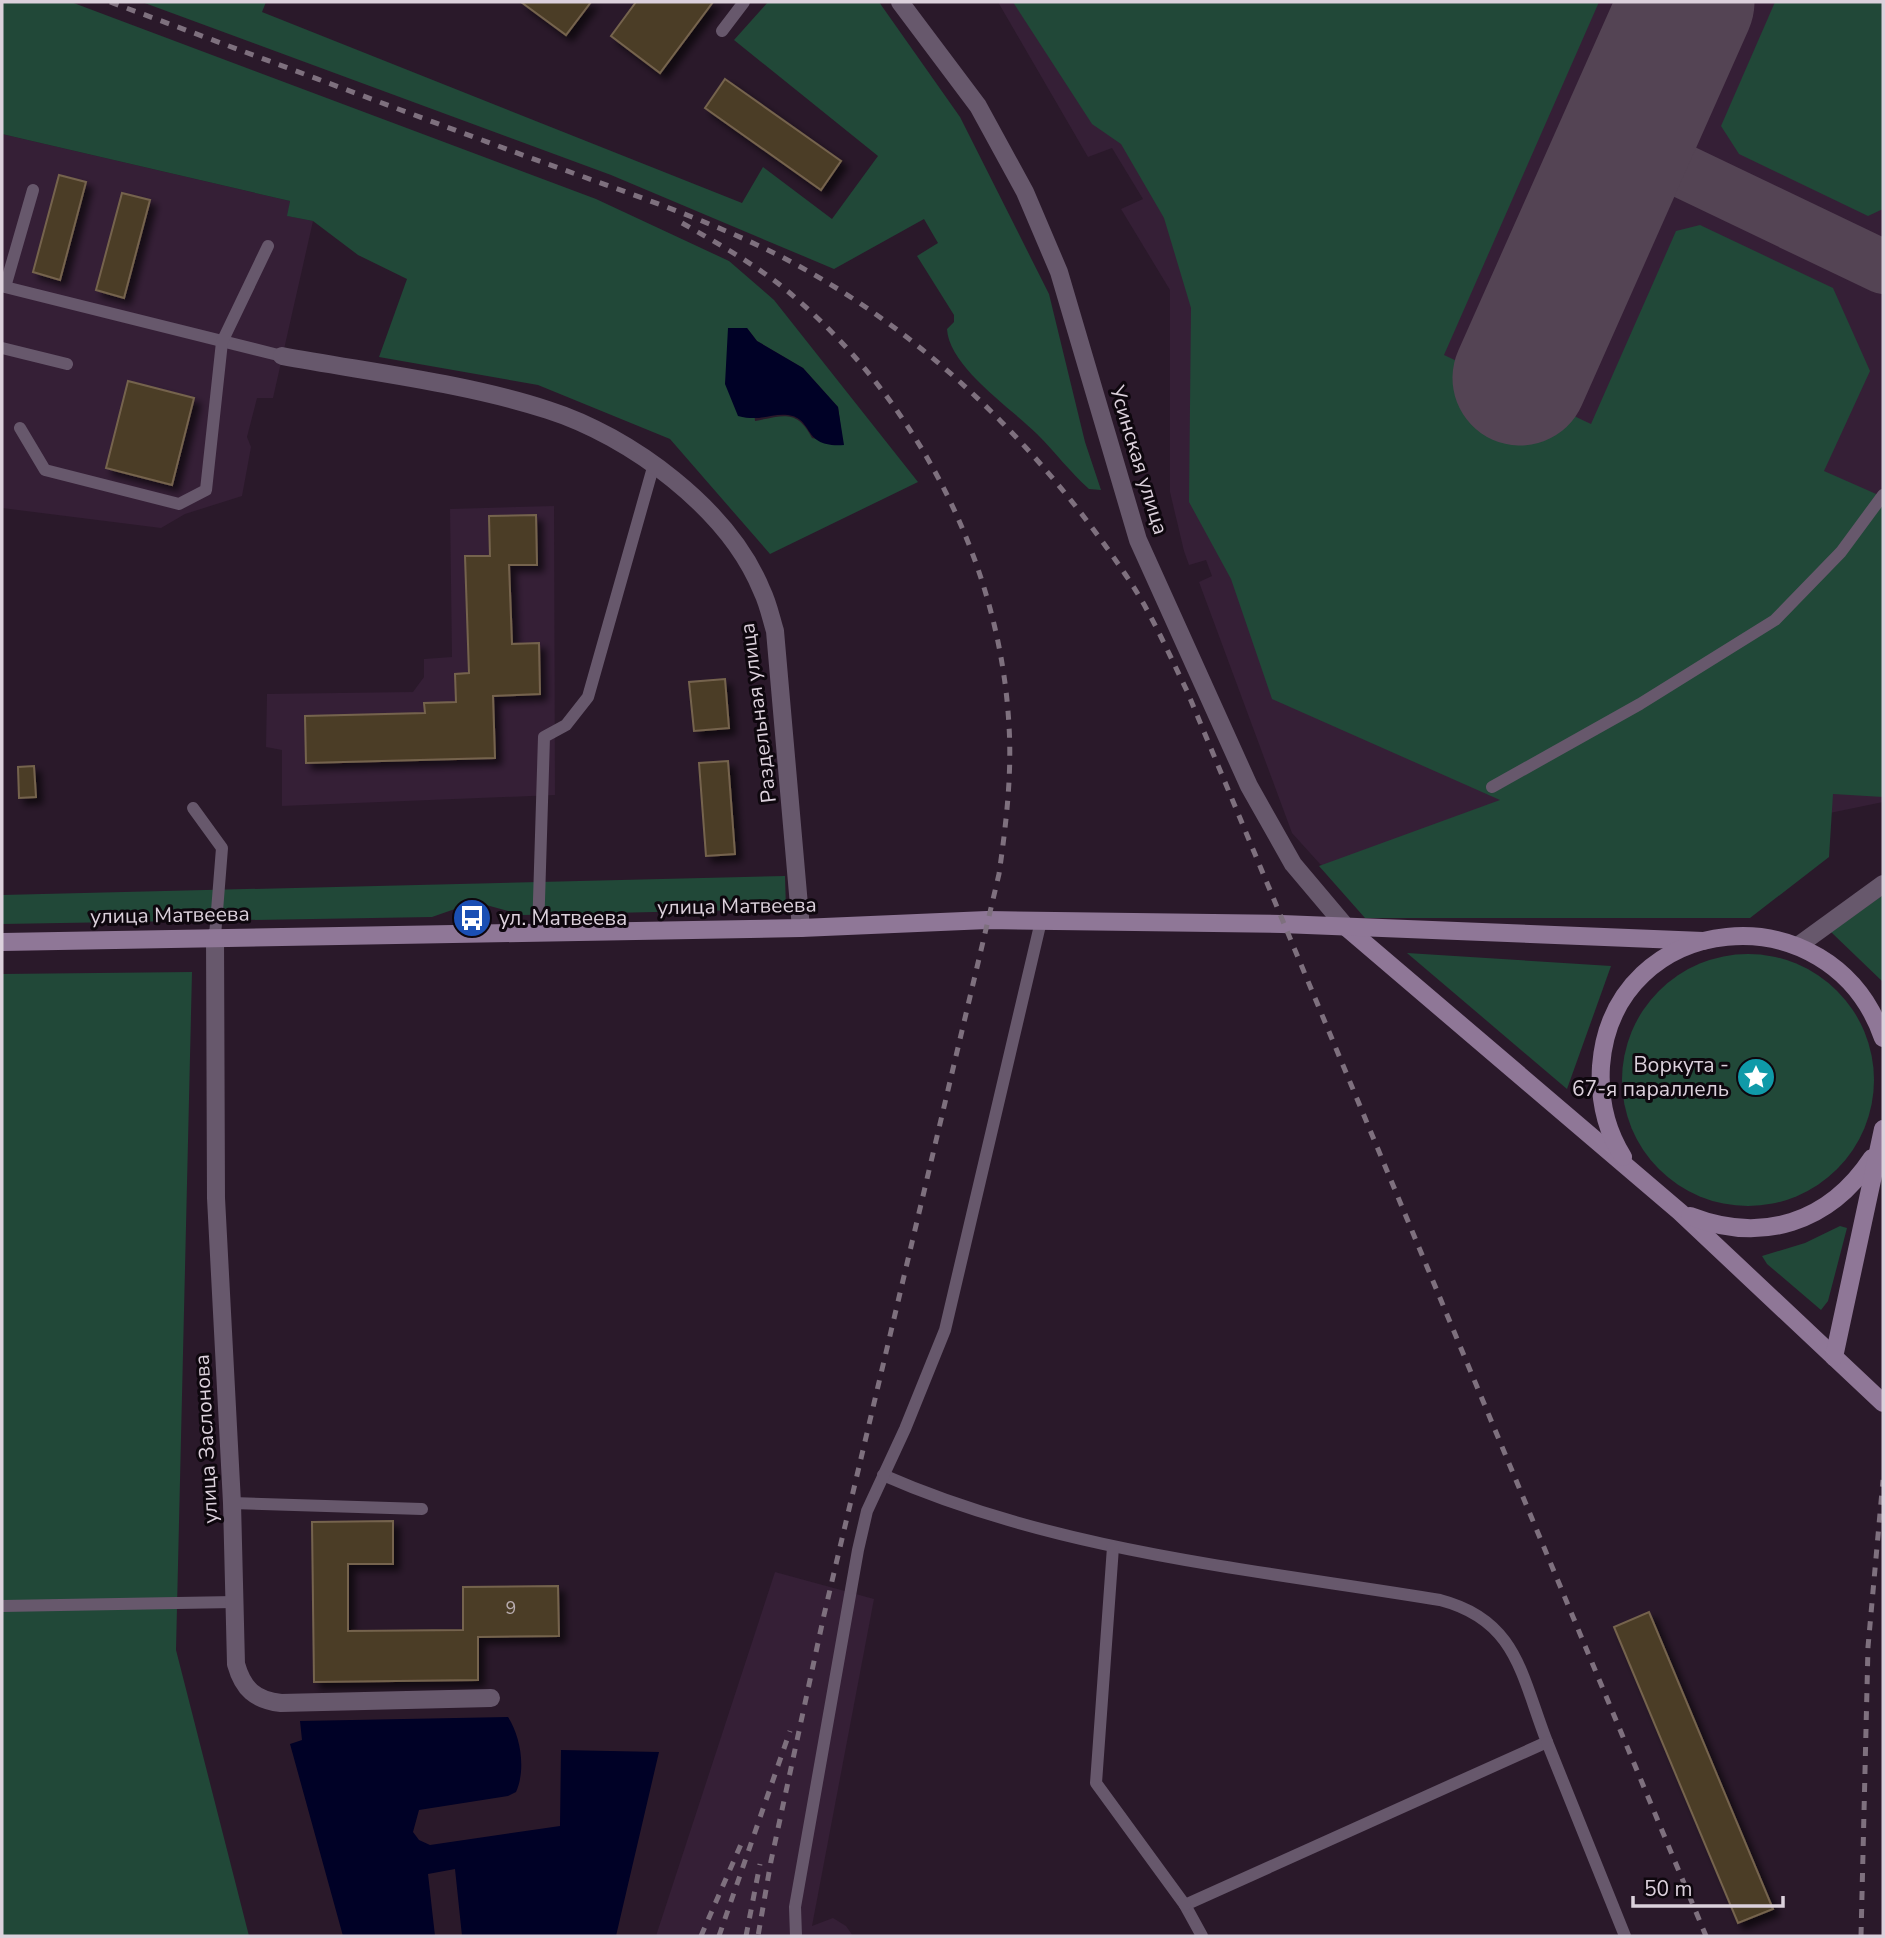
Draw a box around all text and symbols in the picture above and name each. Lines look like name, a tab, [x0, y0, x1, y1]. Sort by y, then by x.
street label: Усинская улица	[1103, 381, 1175, 538]
street label: Раздельная улица	[733, 621, 783, 805]
street label: улица Матвеева	[657, 891, 817, 921]
bus stop icon: ул. Матвеева	[451, 897, 493, 939]
street label: улица Матвеева	[90, 900, 250, 930]
place label: ул. Матвеева	[499, 904, 627, 932]
place label: Воркута - 67-я параллель	[1572, 1051, 1729, 1103]
place icon: Воркута - 67-я параллель	[1735, 1056, 1777, 1098]
street label: улица Заслонова	[188, 1354, 224, 1524]
house number: 9	[506, 1596, 516, 1620]
scale bar	[1633, 1864, 1784, 1908]
text: 50 m	[1644, 1875, 1693, 1903]

